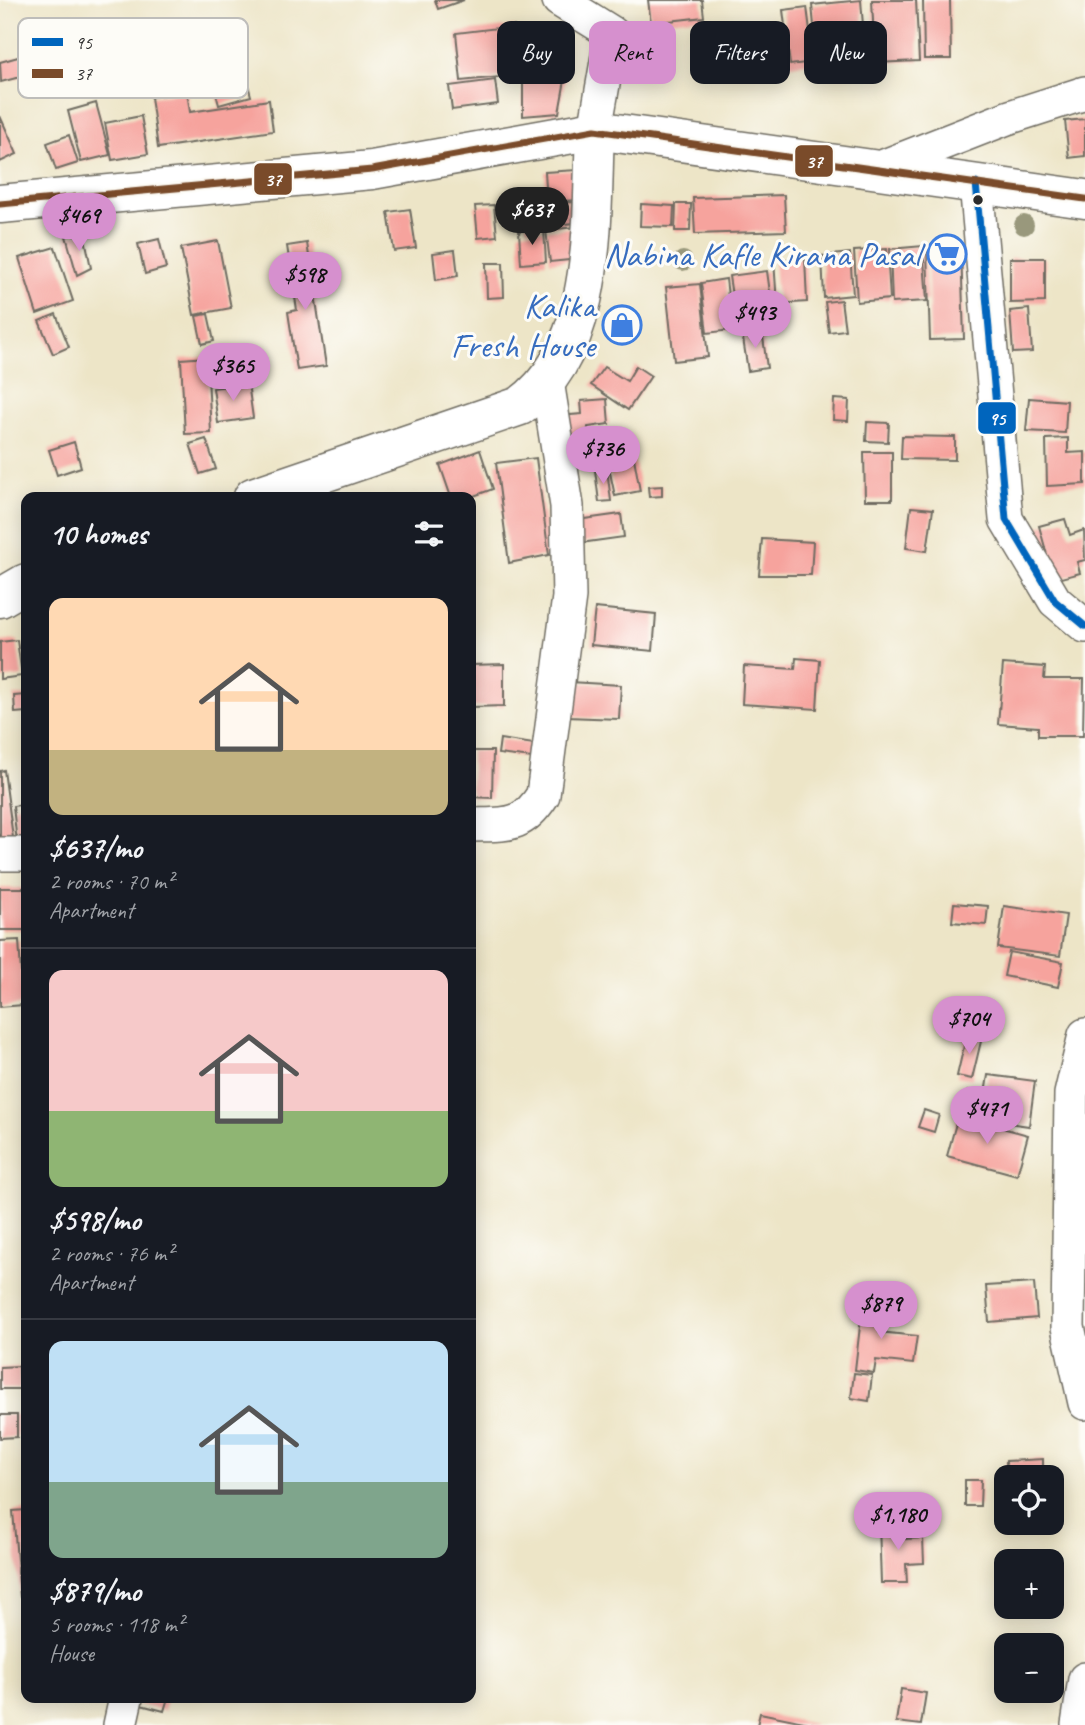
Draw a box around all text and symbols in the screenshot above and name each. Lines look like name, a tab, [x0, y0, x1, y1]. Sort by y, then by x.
legend	[18, 18, 248, 98]
chip: Buy	[497, 21, 575, 84]
chip: Rent	[589, 21, 676, 84]
chip: Filters	[690, 21, 790, 84]
chip: New	[804, 21, 887, 84]
text: 95	[75, 31, 94, 55]
text: 37	[75, 62, 94, 86]
line badge: 37	[794, 144, 834, 178]
text: 37	[805, 150, 825, 174]
line badge: 37	[253, 162, 293, 196]
text: 37	[264, 168, 284, 192]
pin: $637	[491, 188, 573, 247]
unlabelled marker	[971, 193, 985, 207]
pin: $469	[38, 194, 120, 253]
text: $637	[511, 195, 553, 224]
text: $469	[58, 201, 100, 230]
place label: Nabina Kafle Kirana Pasal	[604, 232, 926, 277]
supermarket icon: Nabina Kafle Kirana Pasal	[926, 233, 968, 275]
pin: $598	[264, 252, 346, 312]
text: $598	[285, 260, 325, 289]
place label: Kalika Fresh House	[451, 283, 598, 368]
pin: $493	[714, 290, 796, 350]
text: $493	[734, 298, 776, 327]
shop icon: Kalika Fresh House	[601, 304, 643, 346]
pin: $365	[192, 344, 274, 403]
text: $365	[212, 351, 254, 380]
line badge: 95	[977, 401, 1017, 435]
text: 95	[989, 407, 1007, 431]
pin: $736	[562, 426, 644, 486]
text: $736	[582, 434, 624, 463]
text: 10 homes	[49, 515, 147, 553]
icon: filters	[410, 515, 448, 553]
icon: home	[186, 644, 312, 770]
text: $637/mo	[49, 829, 142, 867]
text: 2 rooms · 70 m²	[49, 867, 173, 896]
text: Apartment	[49, 896, 134, 925]
pin: $704	[928, 996, 1010, 1056]
text: $704	[948, 1004, 990, 1033]
icon: home	[186, 1016, 312, 1142]
pin: $471	[946, 1086, 1028, 1146]
text: $471	[966, 1094, 1008, 1123]
text: $598/mo	[49, 1201, 141, 1239]
text: 2 rooms · 76 m²	[49, 1239, 173, 1268]
text: Apartment	[49, 1268, 134, 1297]
pin: $879	[840, 1282, 922, 1341]
text: $879	[860, 1289, 902, 1318]
icon: home	[186, 1387, 312, 1513]
map controls	[994, 1465, 1064, 1703]
button: locate	[994, 1465, 1064, 1535]
pin: $1,180	[841, 1492, 955, 1552]
text: $1,180	[870, 1500, 926, 1529]
button: +	[994, 1549, 1064, 1619]
text: $879/mo	[49, 1572, 141, 1610]
text: 5 rooms · 118 m²	[49, 1610, 184, 1639]
button: −	[994, 1633, 1064, 1703]
text: House	[49, 1639, 94, 1668]

